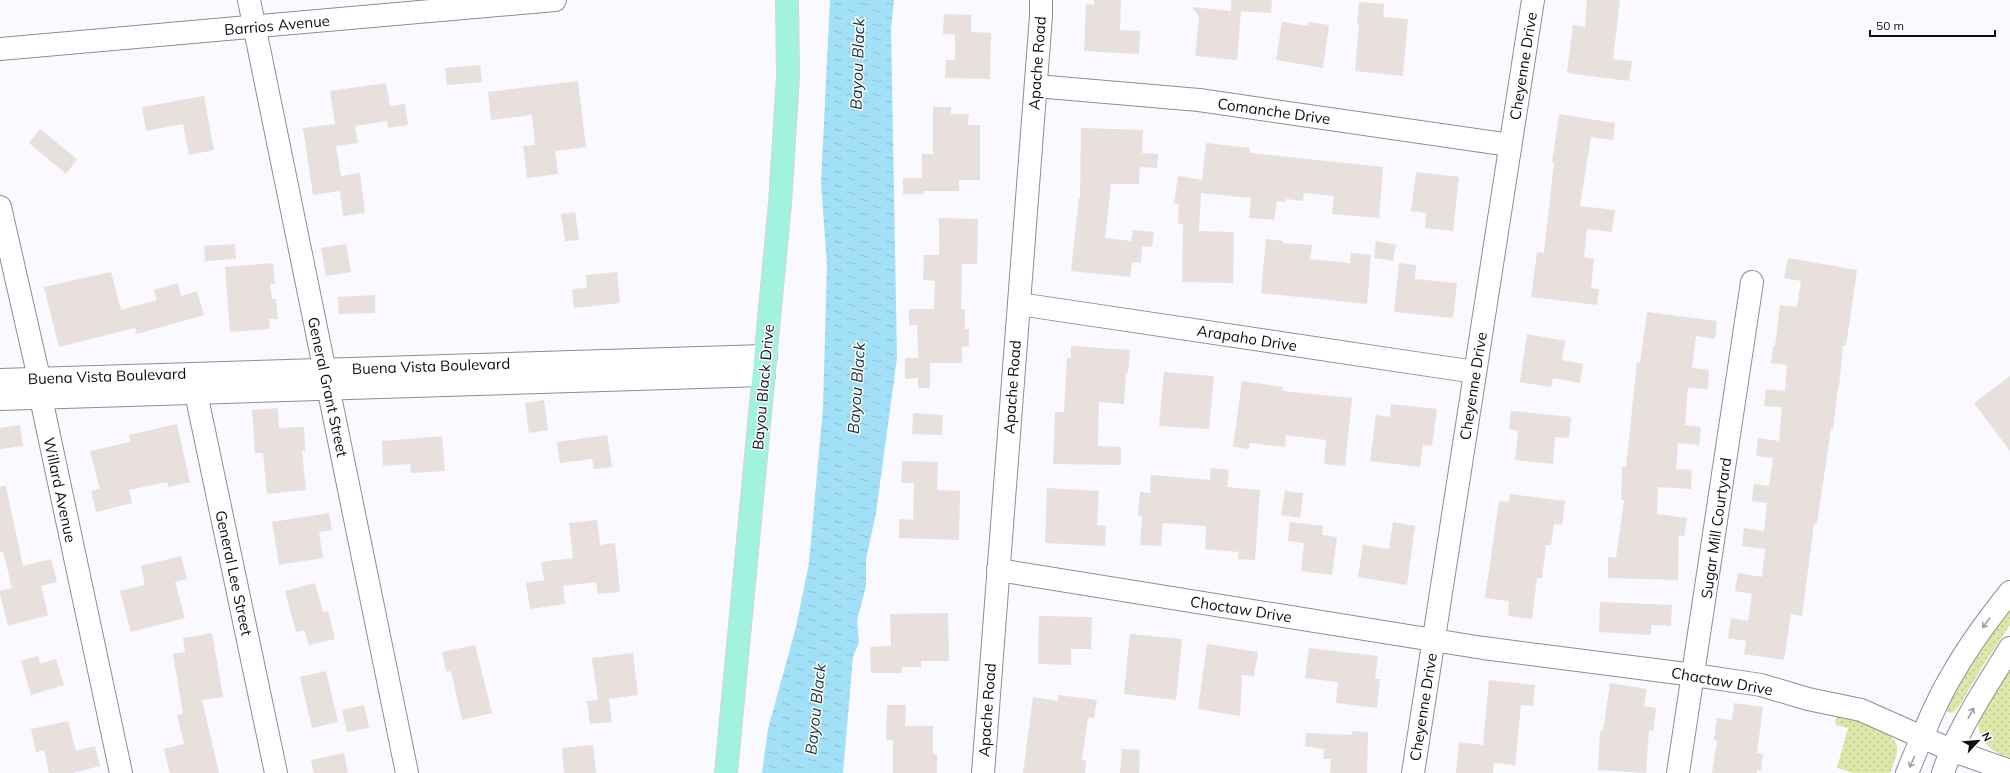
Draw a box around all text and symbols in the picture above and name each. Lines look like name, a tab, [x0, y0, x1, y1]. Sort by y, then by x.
street label: Barrios Avenue	[223, 11, 331, 39]
street label: Cheyenne Drive	[1505, 11, 1541, 121]
scale bar	[1870, 12, 1995, 38]
street label: Apache Road	[1024, 15, 1050, 111]
water label: Bayou Black	[845, 17, 869, 110]
text: 50 m	[1876, 18, 1904, 33]
street label: Comanche Drive	[1216, 94, 1332, 128]
street label: General Grant Street	[304, 315, 352, 459]
street label: Arapaho Drive	[1196, 321, 1298, 355]
street label: Bayou Black Drive	[748, 323, 778, 451]
street label: Cheyenne Drive	[1455, 331, 1491, 441]
street label: Apache Road	[999, 339, 1025, 435]
water label: Bayou Black	[843, 341, 869, 434]
street label: Buena Vista Boulevard	[351, 354, 511, 378]
street label: Buena Vista Boulevard	[27, 364, 187, 388]
street label: Willard Avenue	[40, 436, 80, 544]
street label: Sugar Mill Courtyard	[1697, 456, 1735, 600]
street label: General Lee Street	[211, 509, 257, 637]
street label: Choctaw Drive	[1189, 592, 1293, 626]
one-way arrow	[1982, 617, 1990, 628]
street label: Cheyenne Drive	[1405, 652, 1441, 762]
water label: Bayou Black	[800, 662, 830, 756]
street label: Apache Road	[974, 662, 1000, 758]
street label: Chactaw Drive	[1670, 663, 1774, 699]
one-way arrow	[1968, 707, 1975, 719]
north arrow	[1958, 721, 1998, 761]
text: N	[1979, 730, 1995, 743]
one-way arrow	[1908, 755, 1915, 767]

